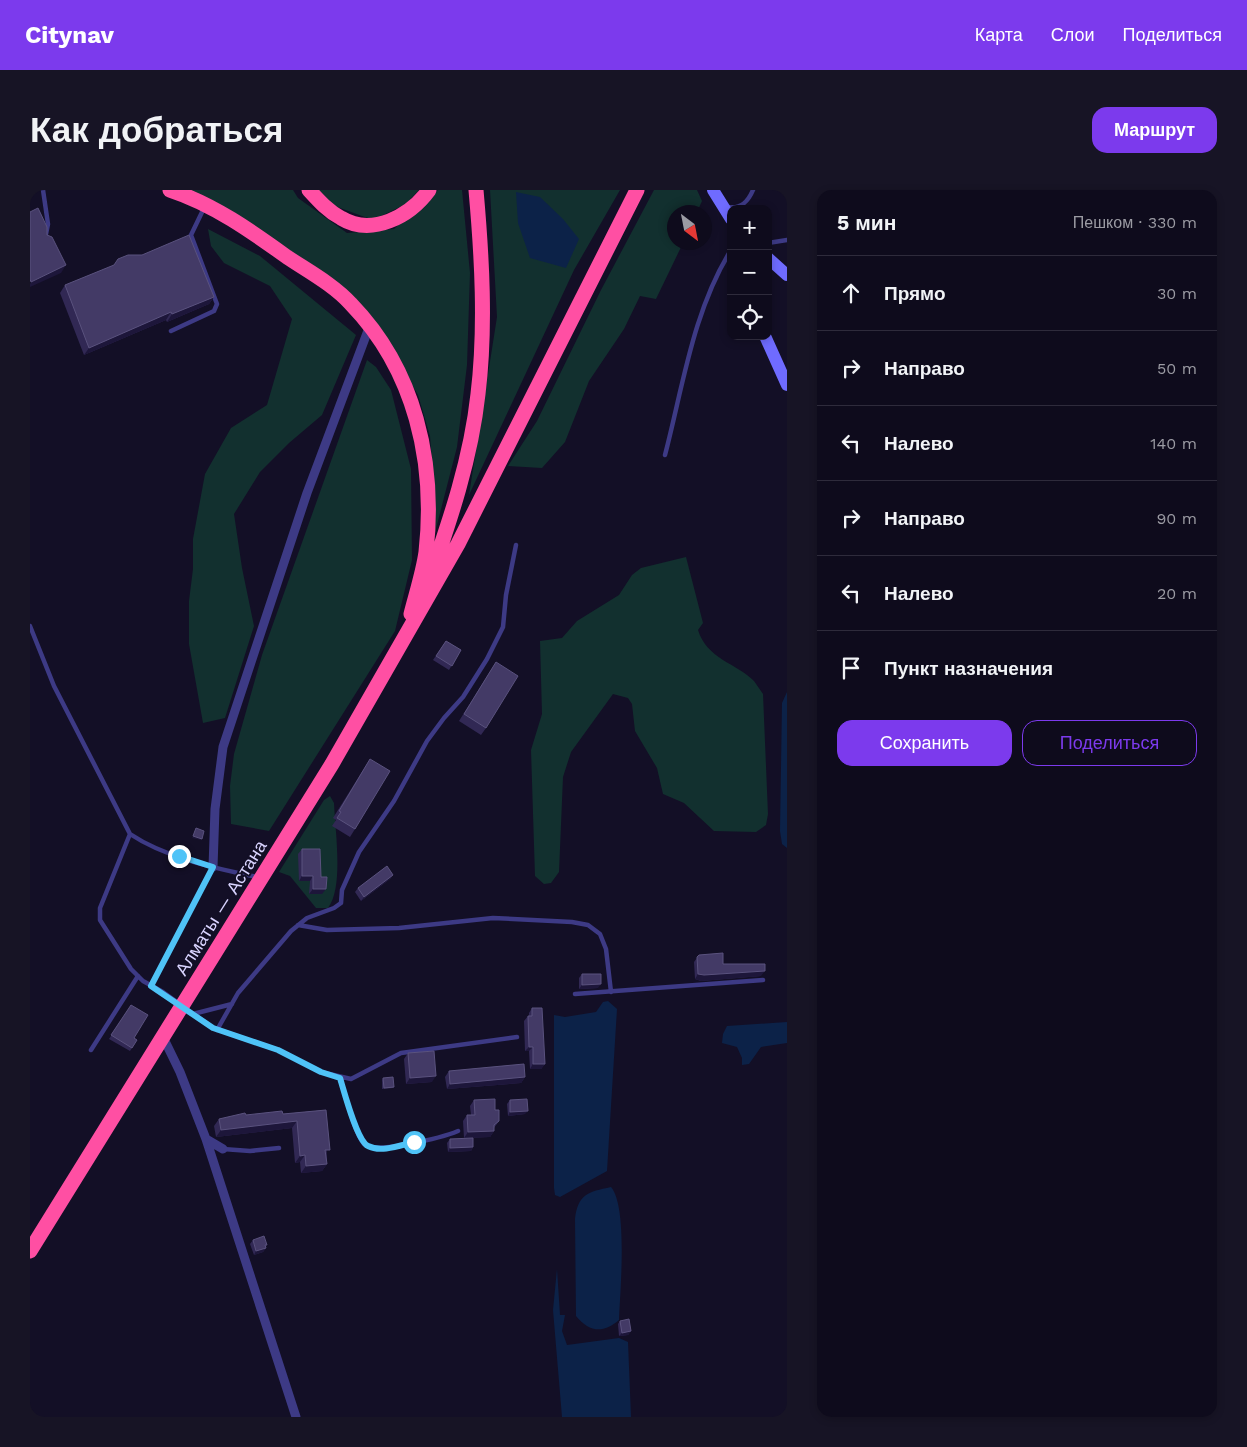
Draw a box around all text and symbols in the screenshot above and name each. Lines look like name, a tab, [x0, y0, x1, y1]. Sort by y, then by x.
text: Citynav	[25, 21, 114, 49]
text: Карта	[975, 24, 1023, 45]
text: Слои	[1051, 24, 1095, 45]
text: Поделиться	[1123, 24, 1222, 45]
button: Маршрут	[1092, 107, 1217, 153]
text: Как добраться	[30, 109, 283, 151]
north arrow	[667, 205, 712, 250]
map controls	[727, 205, 772, 340]
button: +	[727, 205, 772, 250]
text: 5 мин	[837, 210, 896, 235]
text: Пешком · 330 m	[1073, 213, 1197, 232]
button: −	[727, 250, 772, 295]
icon: ahead	[837, 279, 865, 307]
text: Прямо	[884, 282, 946, 305]
text: 30 m	[1157, 284, 1197, 303]
button: locate	[727, 295, 772, 340]
icon: right	[837, 354, 865, 382]
text: Направо	[884, 357, 965, 380]
text: 50 m	[1157, 359, 1197, 378]
icon: left	[837, 429, 865, 457]
text: Налево	[884, 432, 954, 455]
text: 140 m	[1150, 434, 1197, 453]
icon: right	[837, 504, 865, 532]
text: Направо	[884, 507, 965, 530]
text: 90 m	[1156, 509, 1197, 528]
icon: left	[837, 579, 865, 607]
text: Налево	[884, 582, 954, 605]
text: 20 m	[1157, 584, 1197, 603]
icon: arrive	[837, 654, 865, 682]
text: Пункт назначения	[884, 657, 1053, 680]
button: Сохранить	[837, 720, 1012, 766]
button: Поделиться	[1022, 720, 1197, 766]
street label: Алматы — Астана	[171, 836, 271, 979]
route end	[168, 845, 191, 868]
route start	[403, 1131, 426, 1154]

